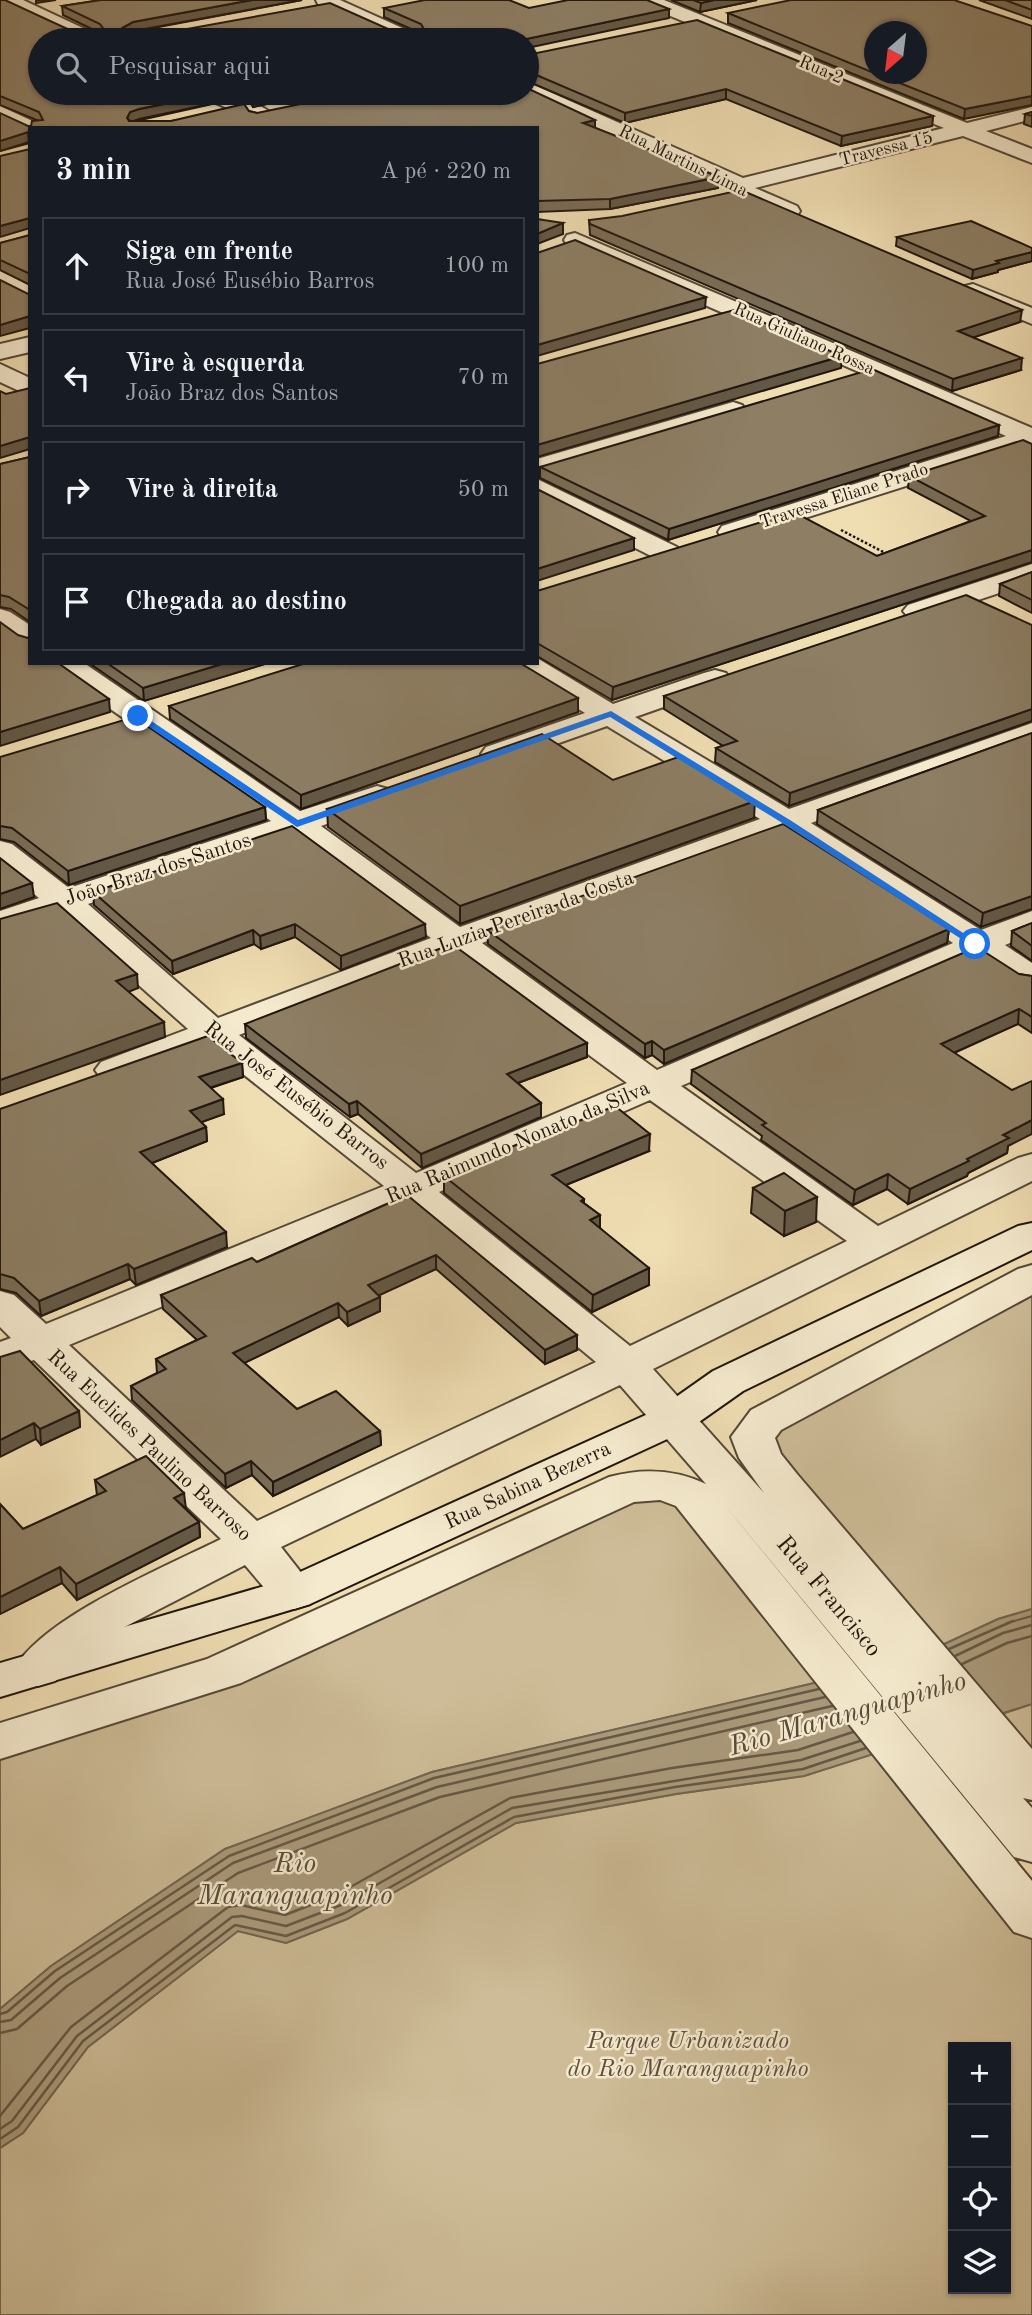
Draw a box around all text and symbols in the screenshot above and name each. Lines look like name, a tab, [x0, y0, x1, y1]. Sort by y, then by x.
north arrow	[864, 21, 927, 84]
search box	[28, 28, 539, 105]
icon: search	[52, 48, 90, 86]
street label: Rua 2	[796, 53, 846, 87]
text: Pesquisar aqui	[108, 54, 270, 80]
street label: Rua Martins Lima	[615, 122, 751, 200]
street label: Travessa 15	[837, 129, 935, 169]
text: 3 min	[56, 156, 131, 186]
text: A pé · 220 m	[380, 160, 511, 183]
text: Siga em frente	[125, 239, 293, 265]
icon: ahead	[58, 247, 96, 285]
text: 100 m	[444, 254, 509, 277]
text: Rua José Eusébio Barros	[125, 270, 374, 293]
street label: Rua Giuliano Rossa	[731, 300, 877, 378]
text: Vire à esquerda	[125, 351, 305, 377]
icon: left	[58, 359, 96, 397]
text: 70 m	[458, 366, 509, 389]
text: João Braz dos Santos	[125, 382, 339, 405]
street label: Travessa Eliane Prado	[758, 460, 931, 532]
icon: right	[58, 471, 96, 509]
text: Vire à direita	[125, 477, 278, 503]
text: 50 m	[458, 478, 509, 501]
icon: arrive	[58, 583, 96, 621]
text: Chegada ao destino	[125, 589, 347, 615]
route end	[122, 700, 153, 731]
street label: João Braz dos Santos	[62, 830, 254, 910]
street label: Rua Luzia Pereira da Costa	[395, 868, 637, 972]
route start	[959, 928, 990, 959]
street label: Rua José Eusébio Barros	[200, 1018, 392, 1174]
street label: Rua Raimundo Nonato da Silva	[383, 1078, 653, 1208]
street label: Rua Euclides Paulino Barroso	[43, 1346, 255, 1546]
street label: Rua Sabina Bezerra	[442, 1438, 614, 1534]
street label: Rua Francisco	[771, 1532, 885, 1662]
water label: Rio Maranguapinho	[725, 1668, 970, 1763]
water label: Rio Maranguapinho	[196, 1851, 393, 1911]
park label: Parque Urbanizado do Rio Maranguapinho	[567, 2030, 809, 2082]
map controls	[948, 2042, 1011, 2294]
button: +	[948, 2042, 1011, 2105]
button: −	[948, 2105, 1011, 2168]
button: locate	[948, 2168, 1011, 2231]
button: layers	[948, 2231, 1011, 2294]

